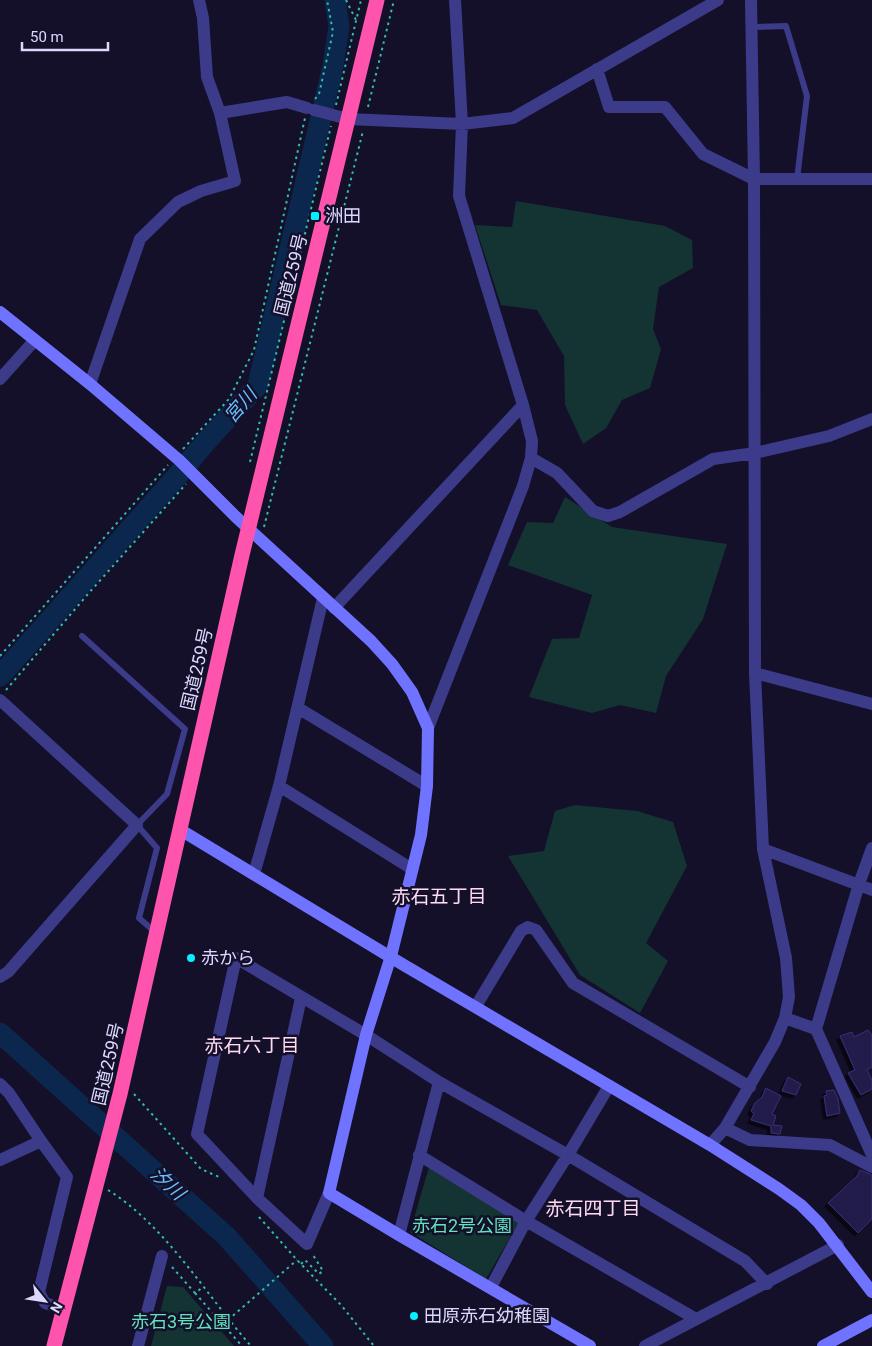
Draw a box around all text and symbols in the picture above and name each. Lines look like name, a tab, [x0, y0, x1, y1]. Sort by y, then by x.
scale bar	[22, 20, 109, 52]
text: 50 m	[30, 28, 64, 46]
place label: 洲田	[325, 205, 361, 226]
marker: 洲田	[309, 210, 321, 222]
street label: 国道259号	[270, 231, 311, 318]
water label: 宮川	[219, 382, 263, 427]
street label: 国道259号	[177, 625, 216, 712]
district label: 赤石五丁目	[391, 885, 487, 908]
place label: 赤から	[201, 947, 255, 968]
marker: 赤から	[185, 952, 197, 964]
street label: 国道259号	[88, 1020, 127, 1107]
district label: 赤石六丁目	[204, 1034, 300, 1057]
water label: 汐川	[146, 1162, 191, 1206]
district label: 赤石四丁目	[545, 1197, 641, 1220]
park label: 赤石2号公園	[412, 1215, 512, 1236]
north arrow	[20, 1276, 70, 1326]
text: N	[47, 1299, 66, 1316]
place label: 田原赤石幼稚園	[424, 1305, 550, 1326]
marker: 田原赤石幼稚園	[408, 1310, 420, 1322]
park label: 赤石3号公園	[131, 1311, 231, 1332]

